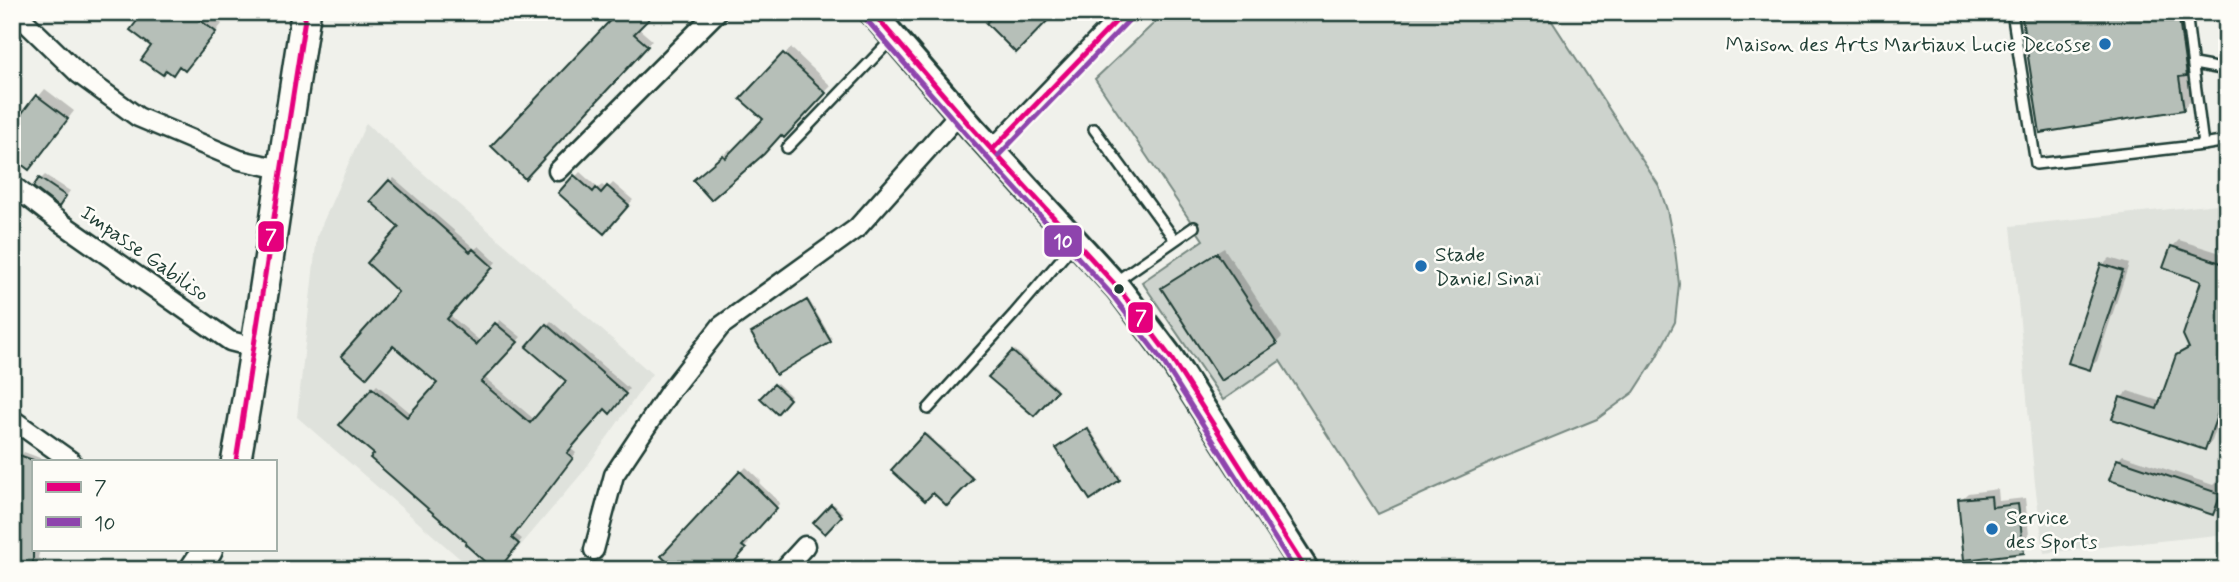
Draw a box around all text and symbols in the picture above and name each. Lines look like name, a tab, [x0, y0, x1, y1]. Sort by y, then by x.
place label: Maison des Arts Martiaux Lucie Decosse	[1726, 31, 2091, 59]
marker: Maison des Arts Martiaux Lucie Decosse	[2097, 36, 2113, 52]
street label: Impasse Gabiliso	[75, 199, 214, 309]
line badge: 7	[257, 220, 285, 253]
line badge: 10	[1043, 224, 1083, 258]
text: 7	[265, 225, 277, 250]
text: 10	[1053, 230, 1073, 255]
place label: Stade Daniel Sinaï	[1435, 241, 1541, 293]
marker: Stade Daniel Sinaï	[1413, 258, 1429, 274]
unlabelled marker	[1112, 282, 1126, 296]
line badge: 7	[1127, 301, 1154, 334]
text: 7	[1135, 306, 1147, 331]
legend	[32, 460, 276, 550]
text: 7	[94, 474, 107, 502]
place label: Service des Sports	[2006, 504, 2098, 556]
text: 10	[94, 510, 115, 538]
marker: Service des Sports	[1984, 521, 2000, 537]

